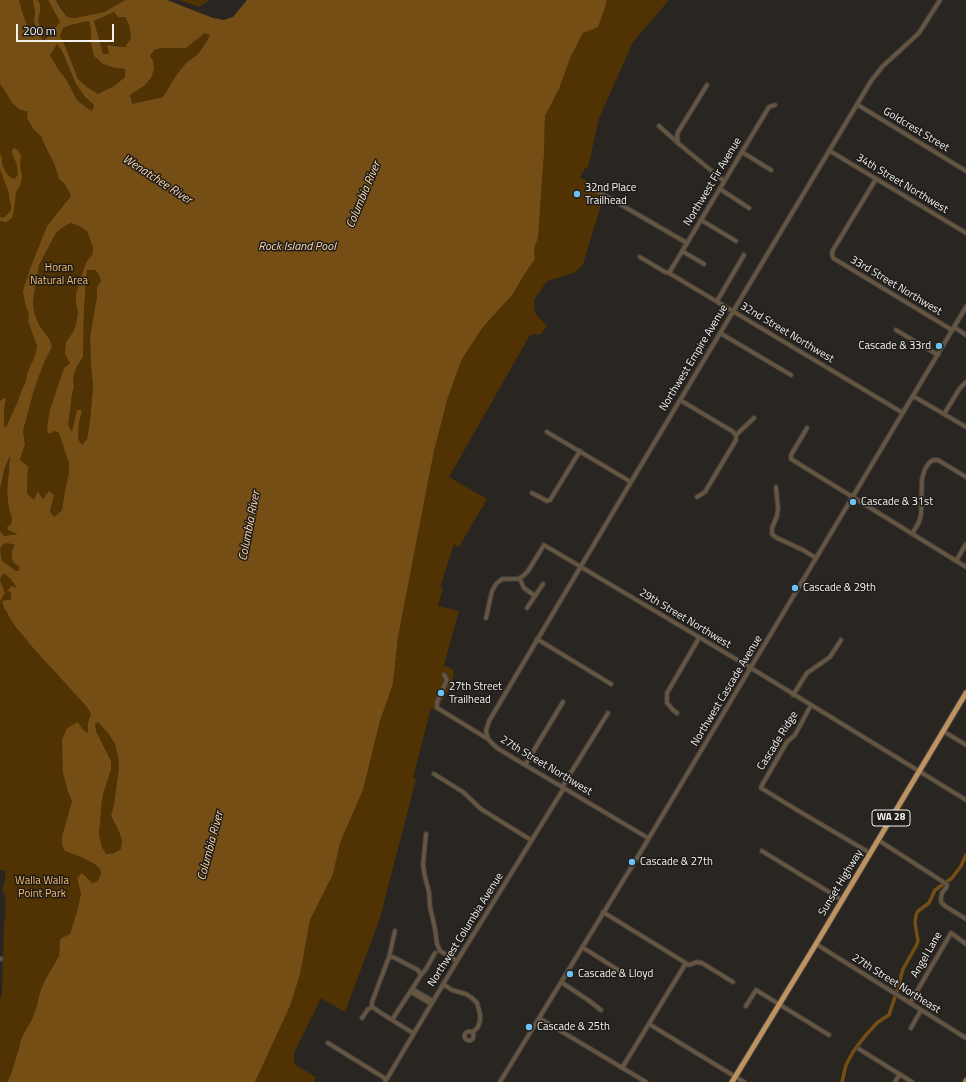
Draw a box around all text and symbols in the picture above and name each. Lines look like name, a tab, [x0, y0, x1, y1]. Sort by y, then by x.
scale bar	[18, 16, 116, 42]
text: 200 m	[23, 21, 56, 40]
street label: Goldcrest Street	[881, 105, 951, 155]
street label: Northwest Fir Avenue	[681, 135, 745, 229]
street label: 34th Street Northwest	[854, 151, 950, 217]
water label: Wenatchee River	[120, 152, 194, 208]
water label: Columbia River	[344, 160, 384, 230]
place label: 32nd Place Trailhead	[585, 181, 636, 207]
marker: 32nd Place Trailhead	[572, 189, 582, 199]
water label: Rock Island Pool	[258, 240, 336, 254]
street label: 33rd Street Northwest	[848, 253, 944, 319]
park label: Horan Natural Area	[30, 261, 88, 287]
street label: 32nd Street Northwest	[738, 300, 836, 366]
street label: Northwest Empire Avenue	[657, 303, 731, 413]
place label: Cascade & 33rd	[858, 339, 931, 353]
marker: Cascade & 33rd	[934, 341, 944, 351]
water label: Columbia River	[236, 490, 264, 562]
place label: Cascade & 31st	[861, 495, 933, 509]
marker: Cascade & 31st	[848, 497, 858, 507]
place label: Cascade & 29th	[803, 581, 876, 595]
marker: Cascade & 29th	[790, 583, 800, 593]
street label: 29th Street Northwest	[637, 586, 733, 652]
street label: Northwest Cascade Avenue	[689, 633, 765, 749]
place label: 27th Street Trailhead	[449, 680, 502, 706]
marker: 27th Street Trailhead	[436, 688, 446, 698]
street label: Cascade Ridge	[755, 709, 801, 773]
street label: 27th Street Northwest	[498, 733, 594, 799]
water label: Columbia River	[195, 810, 227, 882]
road number: WA 28	[872, 810, 910, 826]
street label: Sunset Highway	[816, 847, 866, 919]
place label: Cascade & 27th	[640, 855, 713, 869]
marker: Cascade & 27th	[627, 857, 637, 867]
street label: Northwest Columbia Avenue	[425, 871, 507, 989]
park label: Walla Walla Point Park	[15, 874, 69, 900]
street label: Angel Lane	[909, 930, 945, 980]
street label: 27th Street Northeast	[849, 951, 943, 1017]
place label: Cascade & Lloyd	[578, 967, 653, 981]
marker: Cascade & Lloyd	[565, 969, 575, 979]
place label: Cascade & 25th	[537, 1020, 610, 1034]
marker: Cascade & 25th	[524, 1022, 534, 1032]

